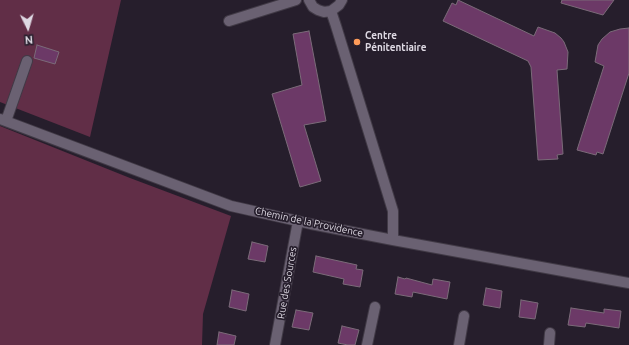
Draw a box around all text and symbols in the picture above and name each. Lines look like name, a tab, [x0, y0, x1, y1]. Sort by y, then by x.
north arrow	[8, 8, 48, 48]
place label: Centre Pénitentiaire	[365, 30, 426, 54]
text: N	[24, 34, 34, 46]
marker: Centre Pénitentiaire	[352, 37, 362, 47]
street label: Chemin de la Providence	[254, 205, 364, 239]
street label: Rue des Sources	[275, 246, 299, 320]

